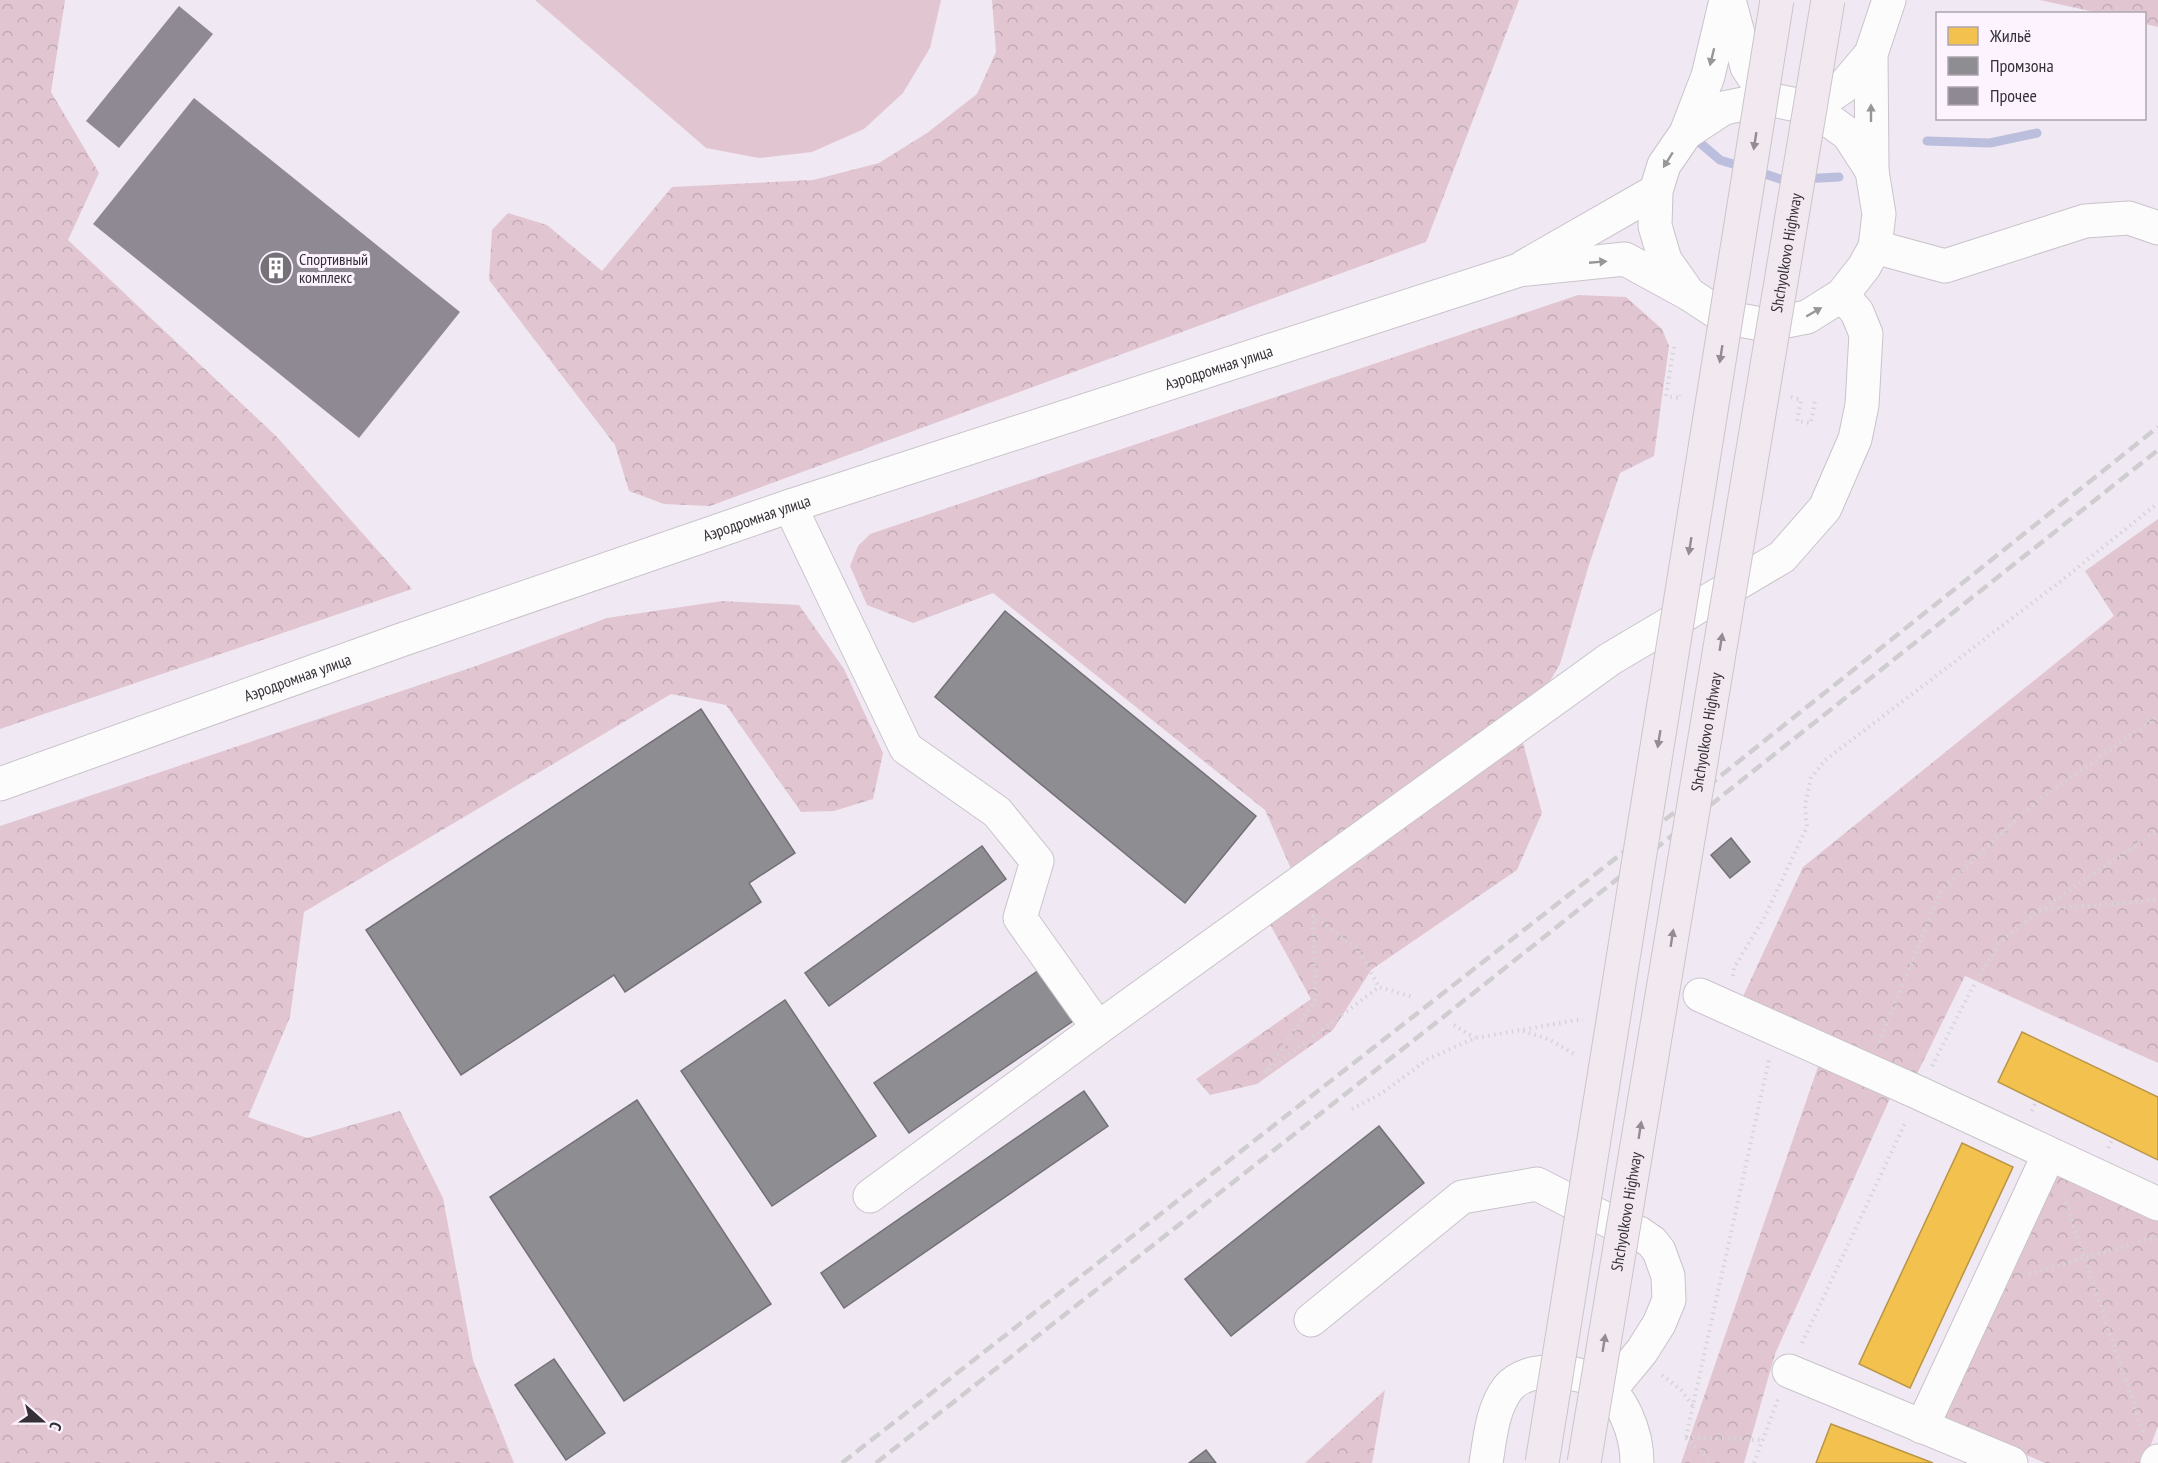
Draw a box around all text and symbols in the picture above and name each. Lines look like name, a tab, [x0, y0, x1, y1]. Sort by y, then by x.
legend	[1936, 12, 2146, 120]
text: Жильё	[1989, 24, 2031, 47]
one-way arrow	[1707, 48, 1717, 66]
text: Промзона	[1990, 54, 2054, 77]
text: Прочее	[1990, 84, 2037, 107]
one-way arrow	[1866, 103, 1876, 122]
one-way arrow	[1750, 131, 1759, 150]
one-way arrow	[1663, 152, 1674, 168]
street label: Shchyolkovo Highway	[1766, 192, 1806, 314]
place label: Спортивный комплекс	[299, 249, 368, 287]
building icon: Спортивный комплекс	[258, 250, 294, 286]
one-way arrow	[1589, 257, 1608, 267]
one-way arrow	[1806, 307, 1822, 318]
street label: Аэродромная улица	[1162, 340, 1275, 394]
one-way arrow	[1716, 345, 1725, 364]
street label: Аэродромная улица	[700, 490, 813, 545]
one-way arrow	[1685, 537, 1694, 556]
one-way arrow	[1717, 632, 1726, 651]
street label: Аэродромная улица	[241, 649, 354, 706]
street label: Shchyolkovo Highway	[1686, 671, 1726, 793]
one-way arrow	[1654, 730, 1663, 749]
one-way arrow	[1667, 928, 1676, 947]
one-way arrow	[1636, 1120, 1645, 1139]
street label: Shchyolkovo Highway	[1606, 1150, 1646, 1273]
one-way arrow	[1600, 1334, 1609, 1353]
north arrow	[12, 1391, 72, 1451]
text: С	[45, 1419, 67, 1434]

